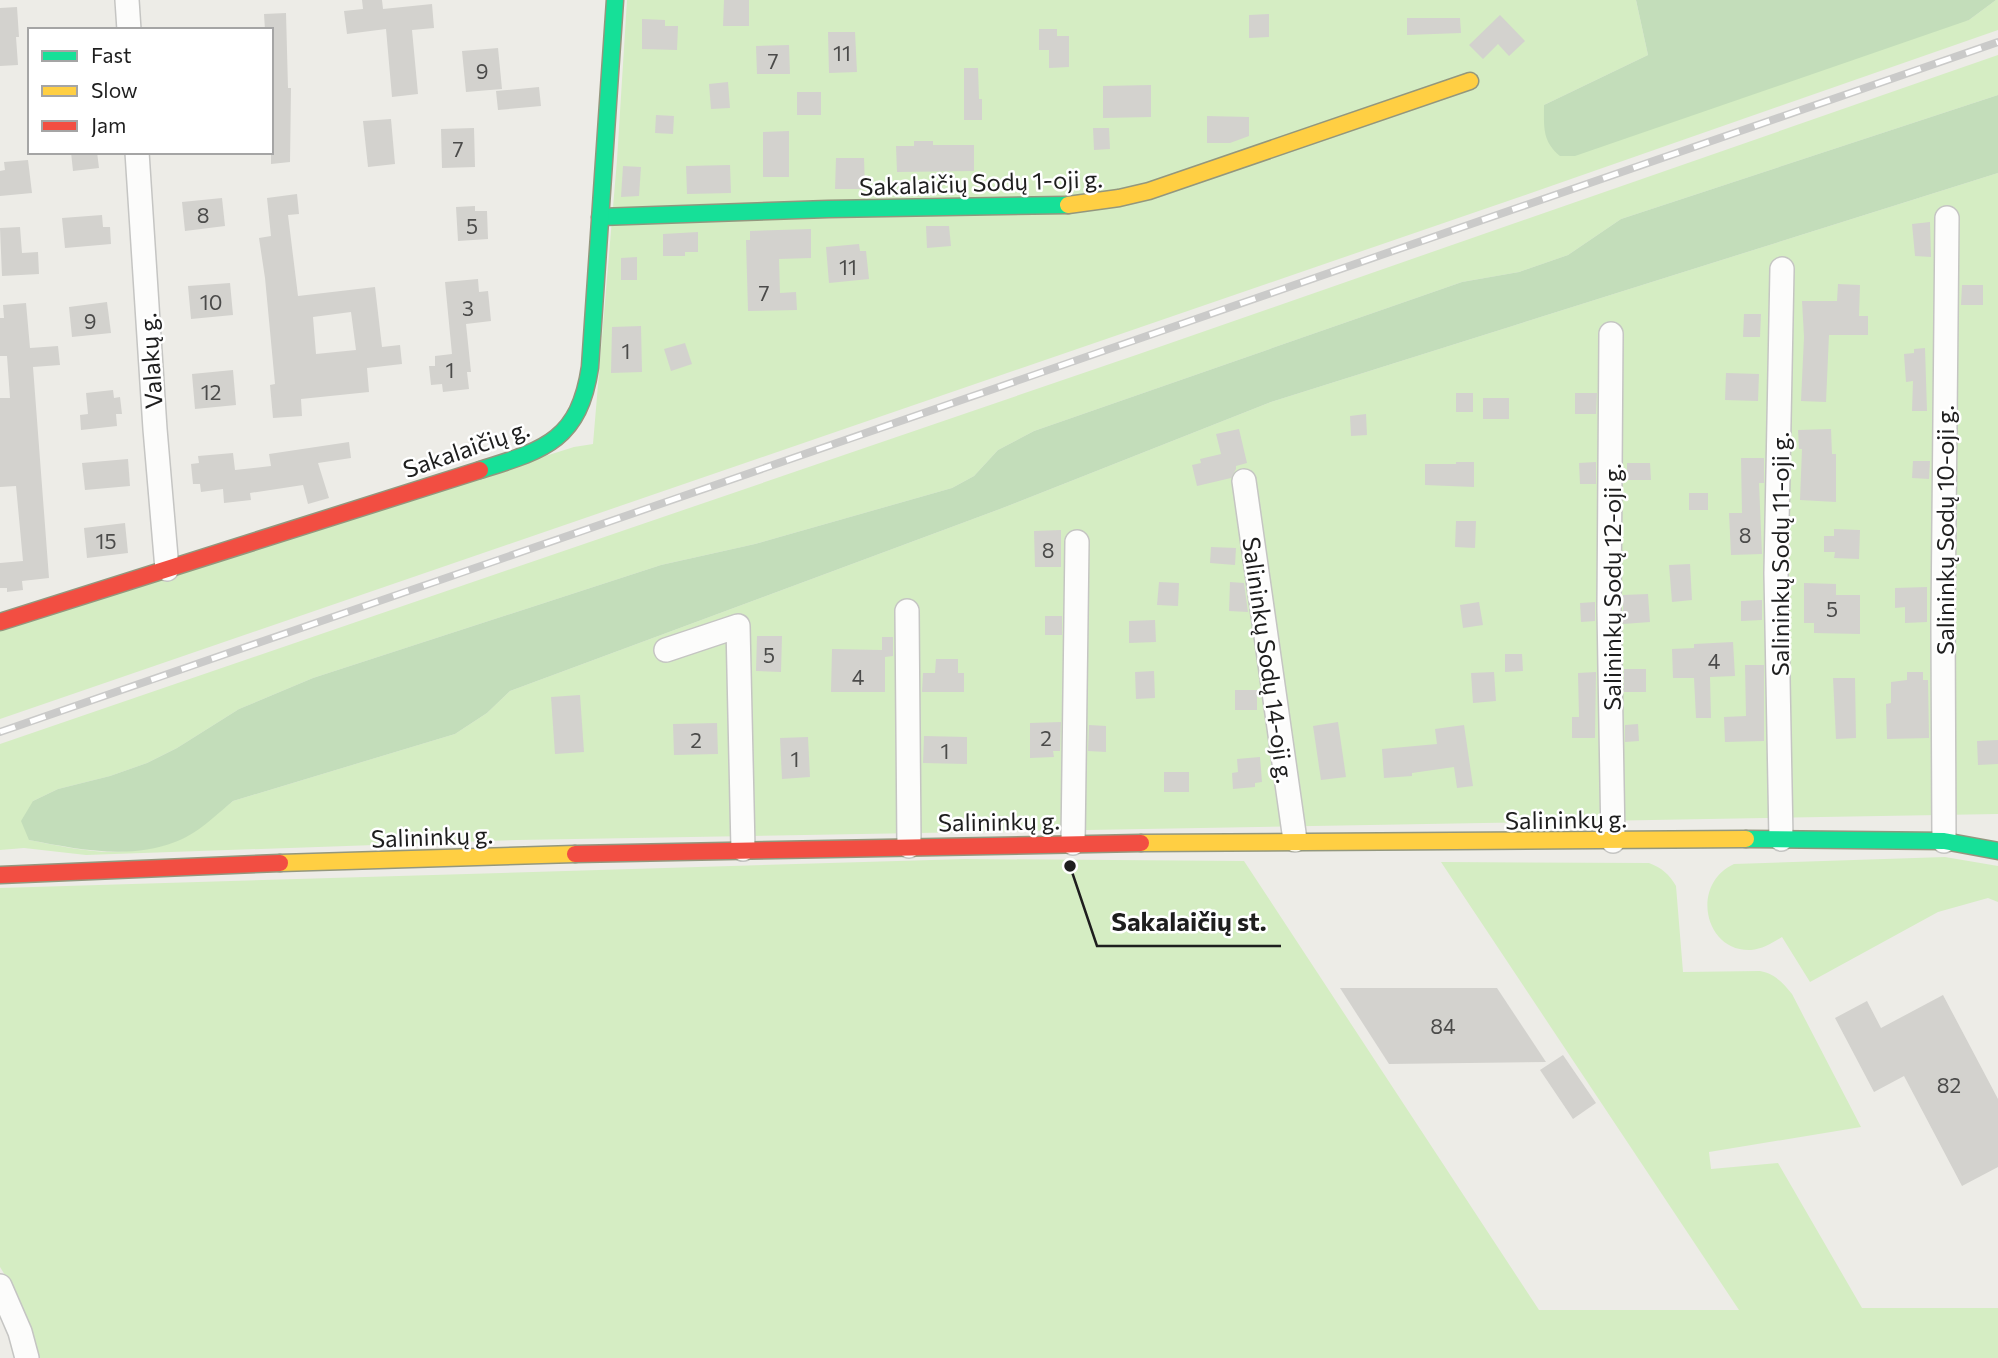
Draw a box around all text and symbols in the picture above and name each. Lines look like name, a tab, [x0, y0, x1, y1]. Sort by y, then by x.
legend	[28, 28, 273, 154]
house number: 11	[833, 40, 851, 65]
text: Fast	[91, 42, 132, 67]
house number: 7	[767, 48, 779, 73]
house number: 9	[476, 58, 488, 83]
text: Slow	[91, 77, 138, 102]
text: Jam	[91, 112, 126, 137]
house number: 7	[452, 136, 464, 161]
street label: Sakalaičių Sodų 1-oji g.	[859, 163, 1103, 201]
house number: 8	[197, 202, 209, 227]
house number: 5	[466, 213, 478, 238]
house number: 11	[839, 254, 857, 279]
house number: 7	[758, 280, 770, 305]
house number: 10	[200, 289, 222, 314]
house number: 3	[462, 295, 474, 320]
house number: 9	[84, 308, 96, 333]
street label: Valakų g.	[132, 312, 168, 410]
house number: 1	[622, 338, 630, 363]
house number: 1	[446, 357, 454, 382]
house number: 12	[201, 379, 221, 404]
street label: Salininkų Sodų 10-oji g.	[1930, 405, 1959, 655]
street label: Sakalaičių g.	[399, 413, 533, 483]
street label: Salininkų Sodų 11-oji g.	[1765, 432, 1794, 676]
street label: Salininkų Sodų 12-oji g.	[1597, 463, 1626, 711]
house number: 8	[1739, 522, 1751, 547]
house number: 15	[95, 528, 117, 553]
street label: Salininkų Sodų 14-oji g.	[1237, 535, 1301, 785]
house number: 8	[1042, 537, 1054, 562]
house number: 5	[1826, 596, 1838, 621]
house number: 5	[763, 642, 775, 667]
house number: 4	[1708, 648, 1721, 673]
house number: 4	[852, 664, 865, 689]
house number: 2	[1040, 725, 1052, 750]
house number: 2	[690, 727, 702, 752]
house number: 1	[941, 738, 949, 763]
house number: 1	[791, 746, 799, 771]
street label: Salininkų g.	[1505, 803, 1627, 835]
street label: Salininkų g.	[938, 805, 1060, 837]
street label: Salininkų g.	[370, 819, 494, 853]
callout: Sakalaičių st.	[1097, 899, 1281, 946]
text: Sakalaičių st.	[1111, 905, 1267, 936]
house number: 84	[1430, 1013, 1456, 1038]
house number: 82	[1937, 1072, 1961, 1097]

